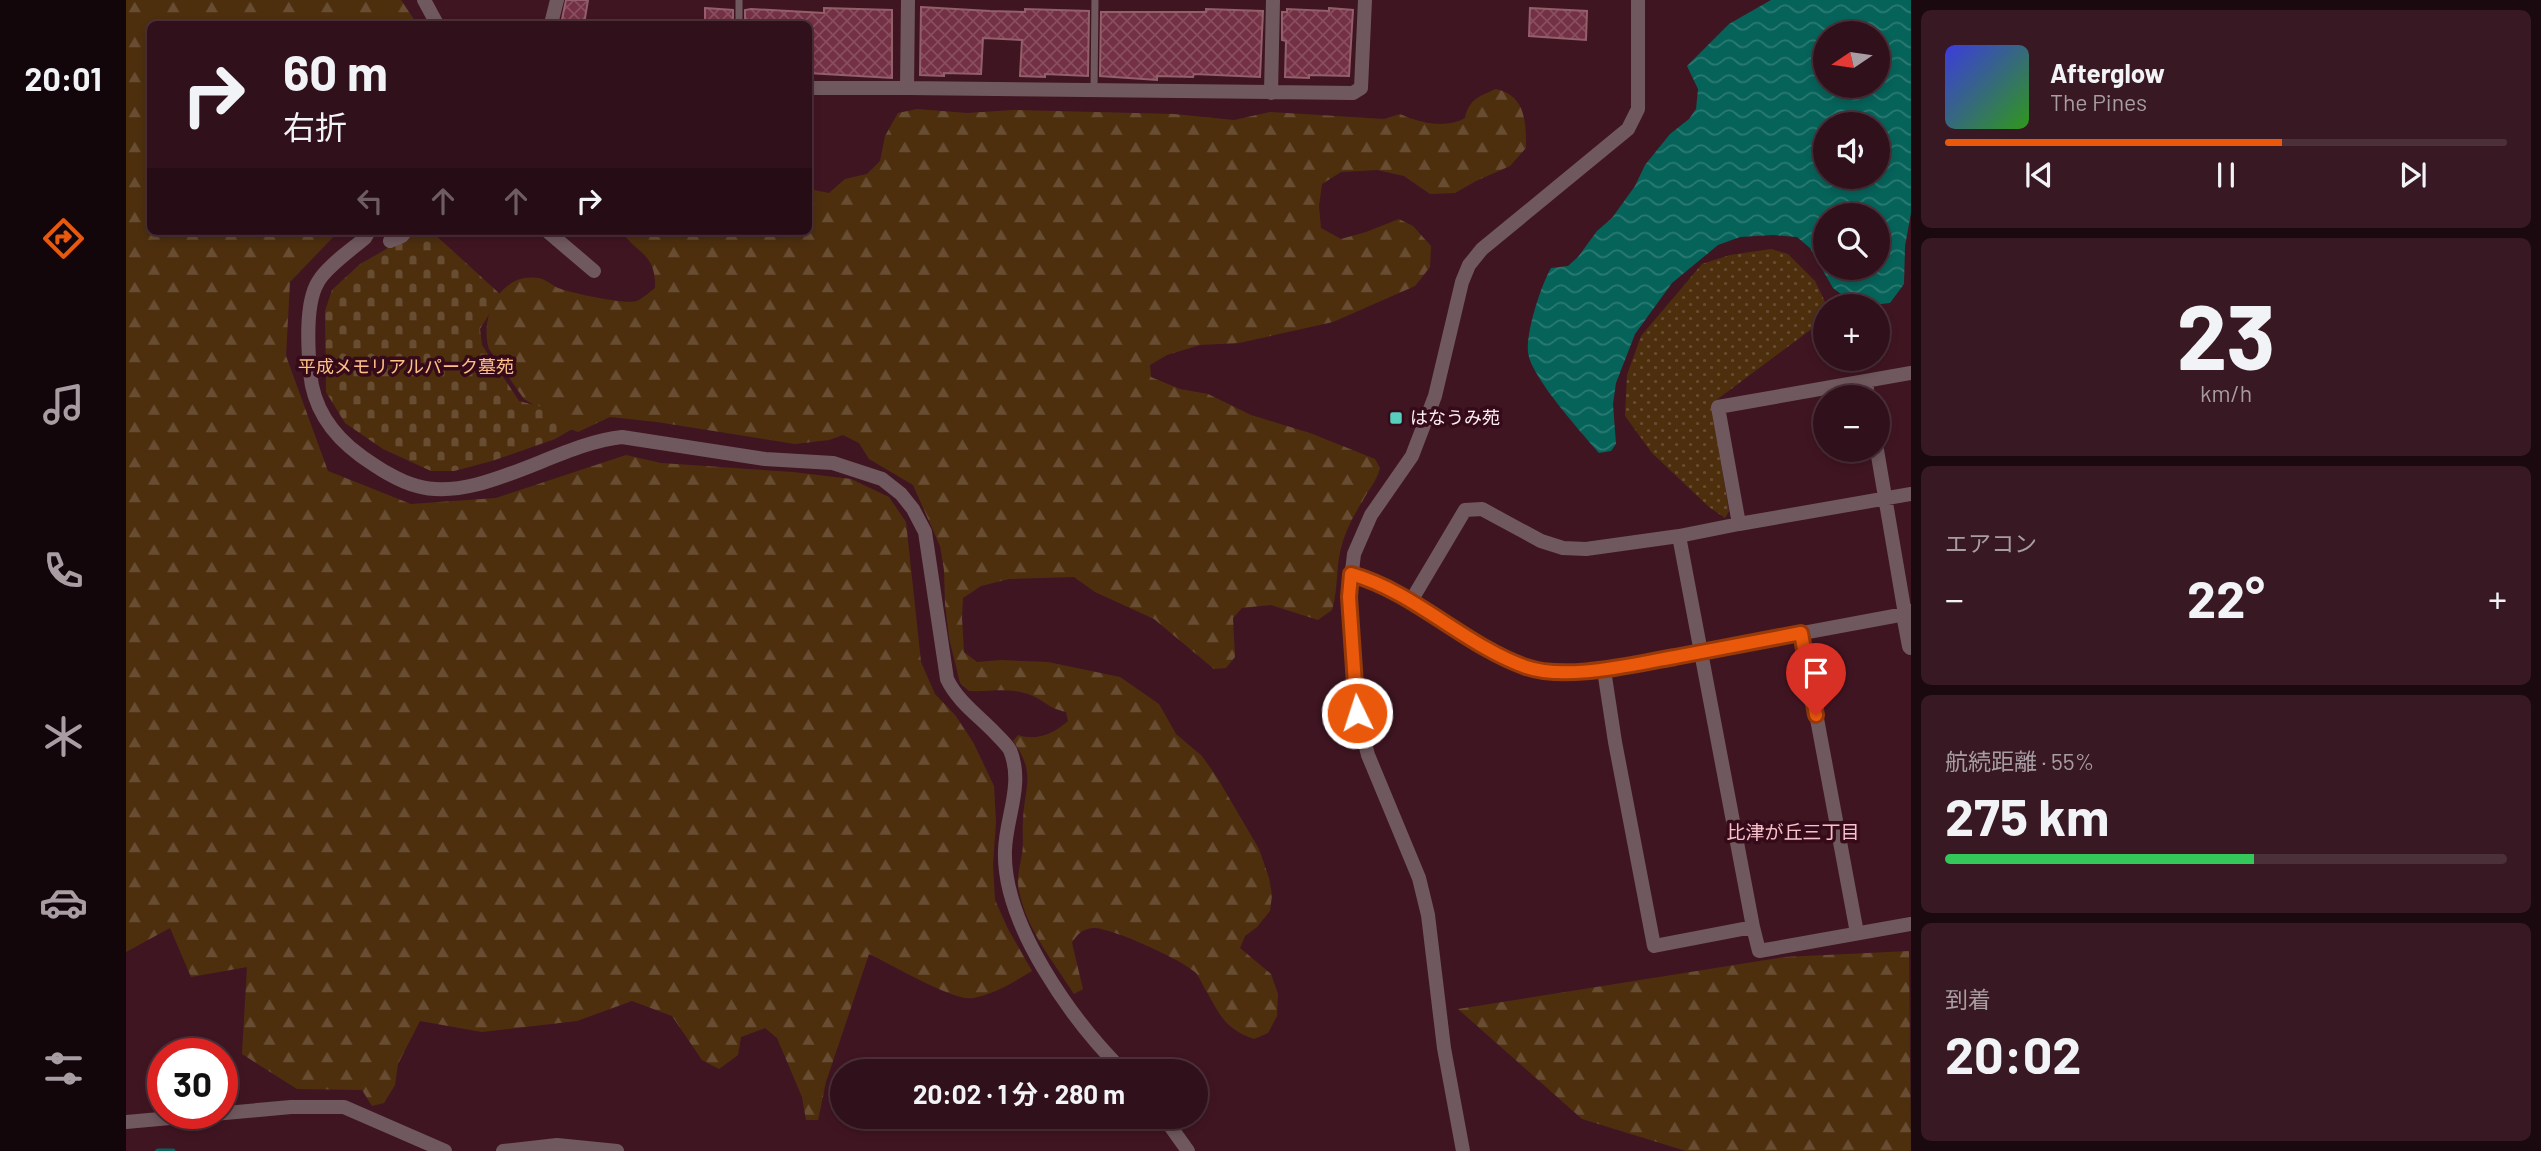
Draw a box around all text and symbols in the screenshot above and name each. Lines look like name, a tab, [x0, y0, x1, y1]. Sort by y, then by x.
north arrow	[1813, 21, 1890, 98]
map controls	[1813, 21, 1890, 462]
text: 60 m	[283, 42, 388, 101]
icon: right	[168, 49, 259, 140]
text: Afterglow	[2050, 57, 2165, 88]
text: 20:01	[24, 59, 102, 97]
text: The Pines	[2050, 88, 2147, 116]
text: 右折	[283, 107, 347, 145]
button: sound	[1813, 112, 1890, 189]
icon: previous	[2020, 156, 2058, 194]
icon: pause	[2207, 156, 2245, 194]
icon: next	[2394, 156, 2432, 194]
icon: left	[351, 182, 389, 220]
icon: ahead	[424, 182, 462, 220]
icon: ahead	[497, 182, 535, 220]
icon: right	[570, 182, 608, 220]
button: search	[1813, 203, 1890, 280]
icon: directions	[39, 214, 88, 263]
text: 23	[2177, 279, 2275, 388]
button: +	[1813, 294, 1890, 371]
park label: 平成メモリアルパーク墓苑	[298, 355, 514, 377]
text: km/h	[2200, 379, 2252, 407]
icon: music	[39, 380, 88, 429]
button: −	[1813, 385, 1890, 462]
place label: はなうみ苑	[1410, 406, 1500, 428]
marker: はなうみ苑	[1388, 410, 1404, 426]
text: エアコン	[1945, 529, 2037, 557]
icon: phone	[39, 546, 88, 595]
text: 22°	[2187, 566, 2265, 628]
text: −	[1945, 575, 1964, 621]
text: +	[2488, 575, 2507, 621]
pin	[1786, 643, 1846, 715]
icon: arrive	[1797, 654, 1835, 692]
position arrow	[1320, 676, 1394, 750]
icon: climate	[39, 712, 88, 761]
text: 航続距離 · 55%	[1945, 747, 2094, 775]
text: 275 km	[1945, 784, 2109, 846]
district label: 比津が丘三丁目	[1726, 820, 1860, 843]
icon: car	[39, 878, 88, 927]
text: 到着	[1945, 985, 1991, 1013]
text: 20:02	[1945, 1022, 2081, 1084]
speed limit sign: 30	[147, 1038, 238, 1129]
icon: filters	[39, 1044, 88, 1093]
text: 20:02 · 1 分 · 280 m	[913, 1078, 1125, 1109]

